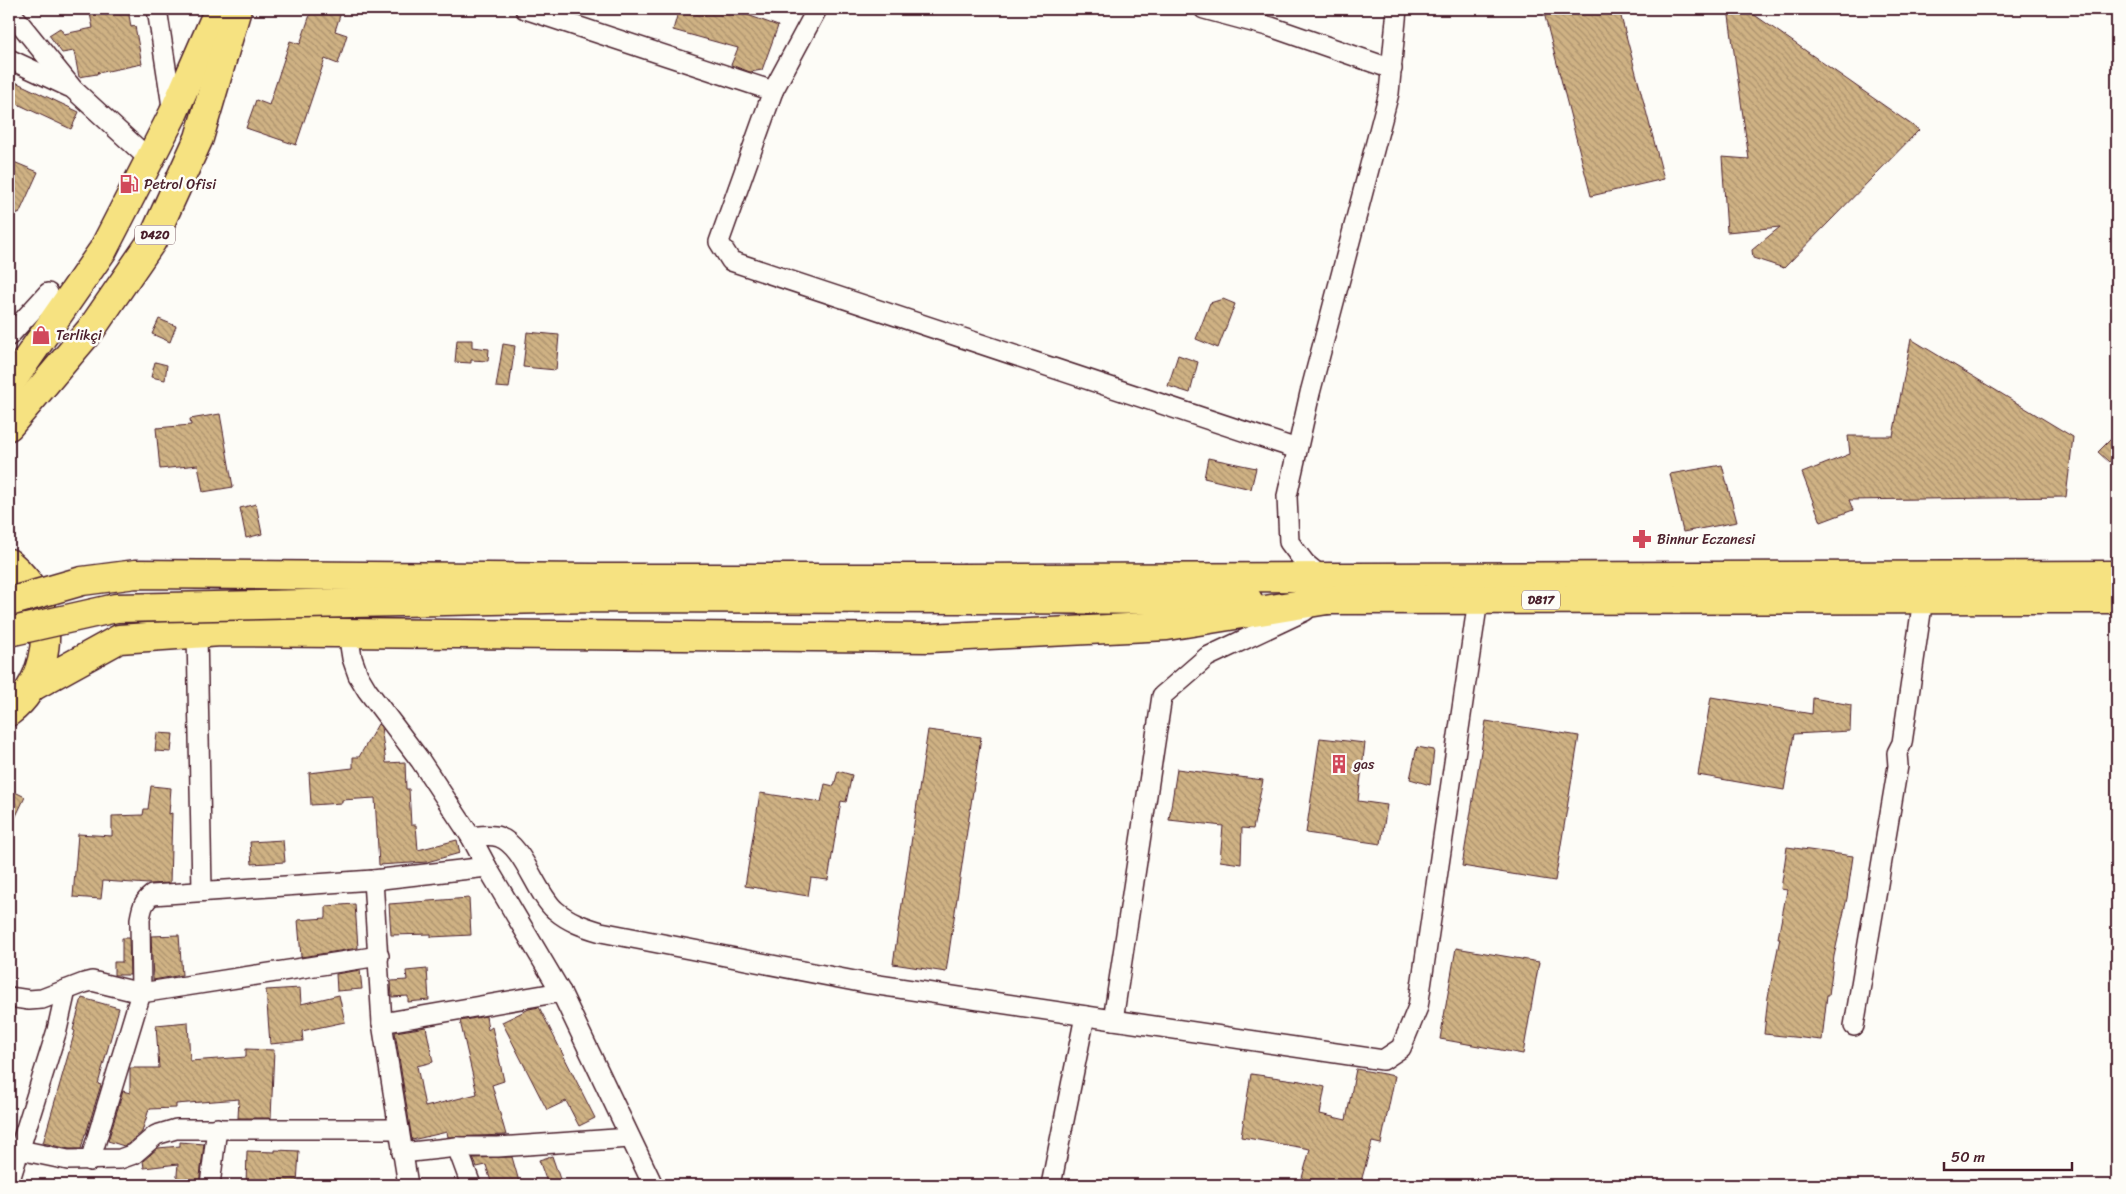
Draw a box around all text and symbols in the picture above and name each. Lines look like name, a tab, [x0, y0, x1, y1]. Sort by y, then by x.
place label: Petrol Ofisi	[144, 172, 217, 197]
fuel station icon: Petrol Ofisi	[118, 173, 140, 195]
road number: D420	[135, 226, 175, 244]
place label: Terlikçi	[56, 323, 103, 348]
shop icon: Terlikçi	[30, 324, 52, 346]
place label: Binnur Eczanesi	[1657, 527, 1756, 552]
pharmacy icon: Binnur Eczanesi	[1631, 528, 1653, 550]
road number: D817	[1522, 590, 1560, 610]
place label: gas	[1353, 752, 1375, 777]
building icon: gas	[1328, 753, 1350, 775]
scale bar	[1944, 1139, 2071, 1171]
text: 50 m	[1951, 1144, 1986, 1170]

